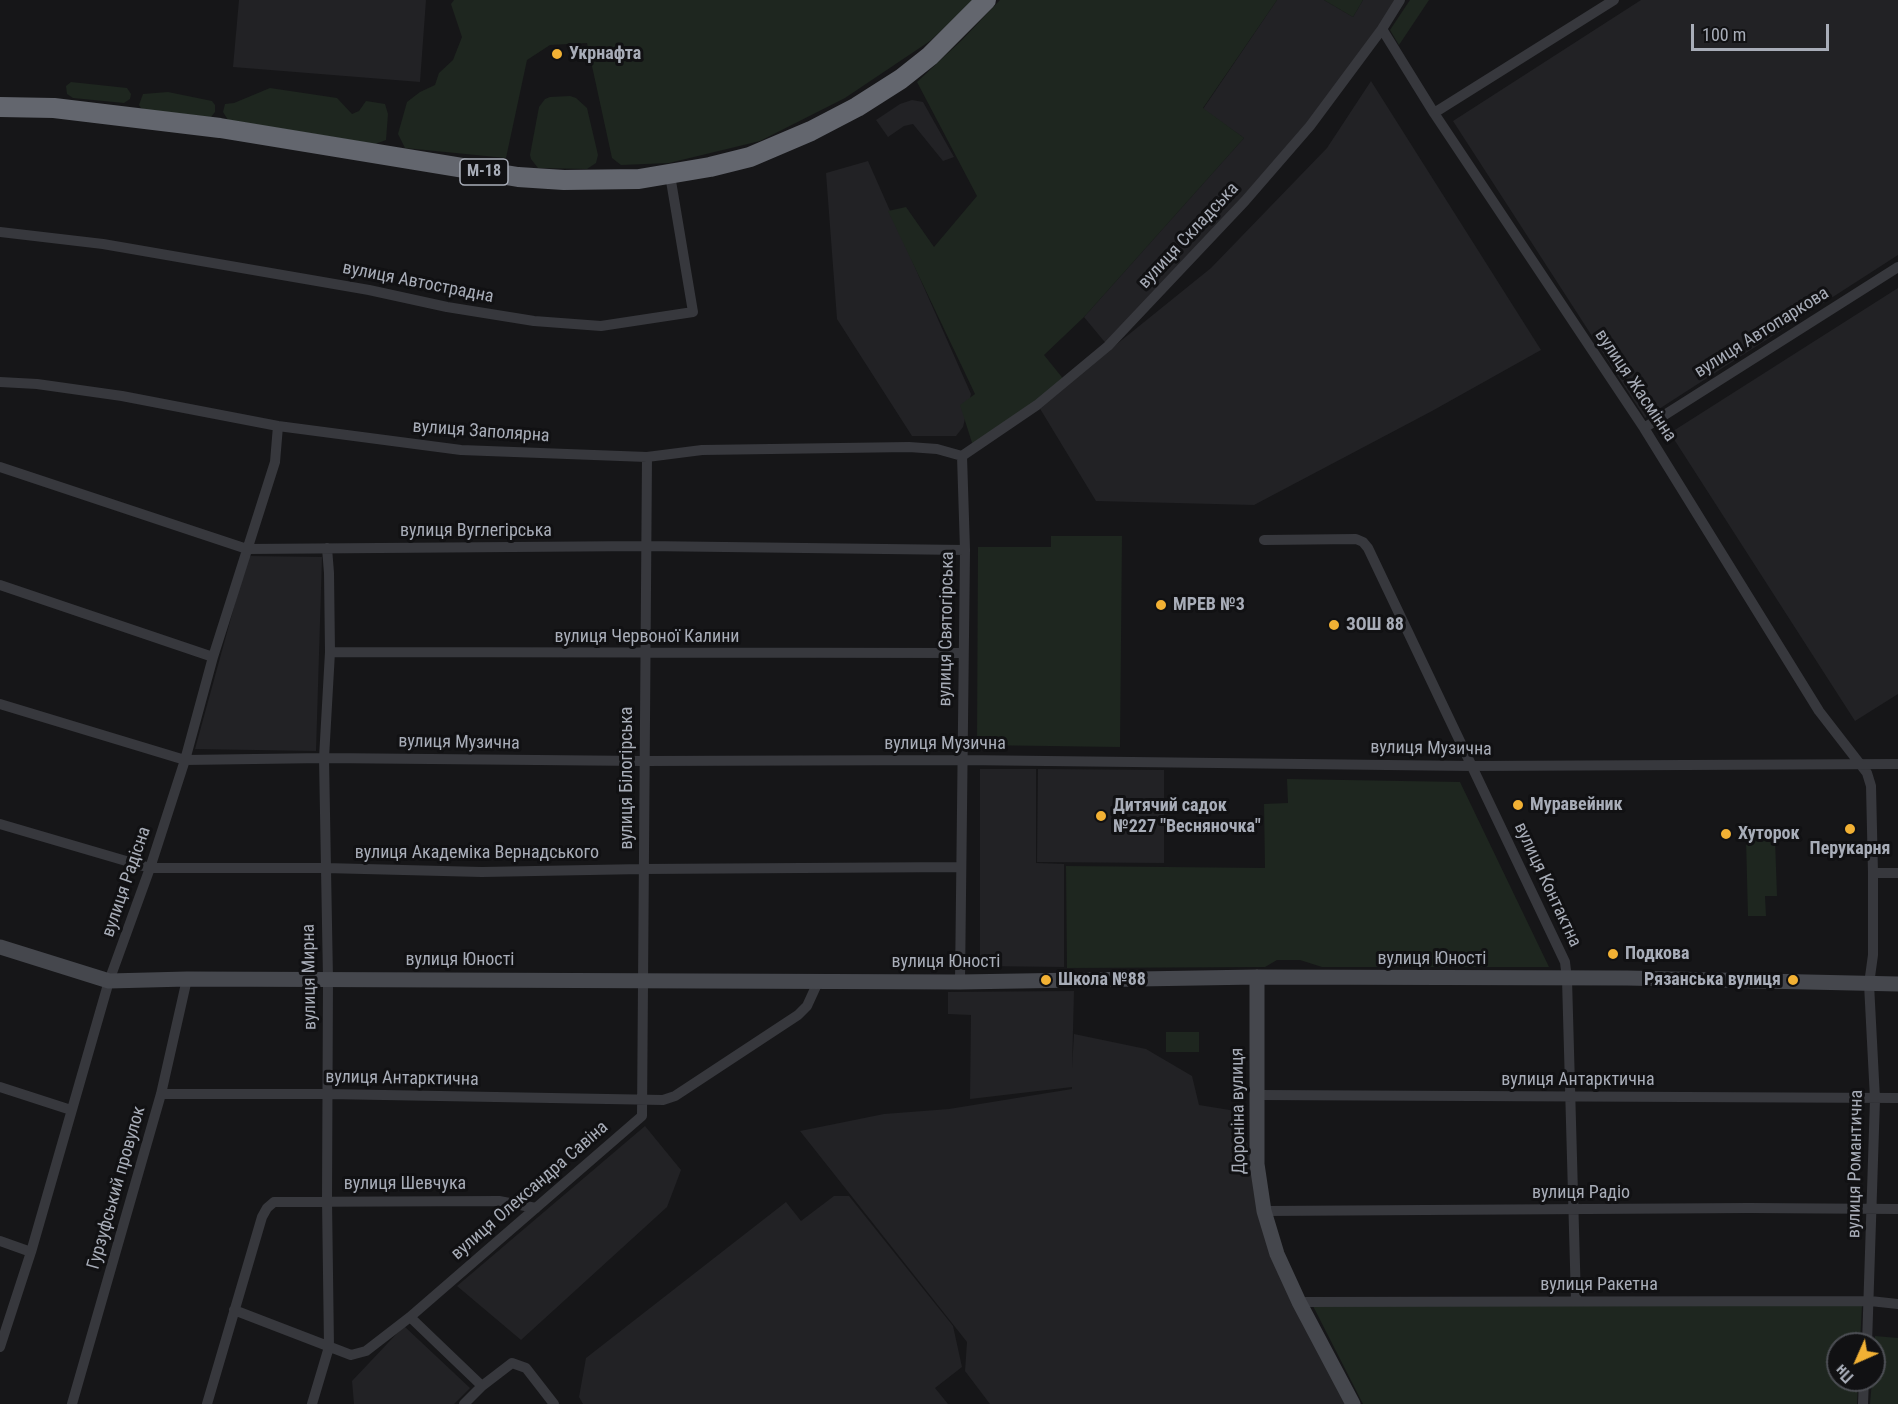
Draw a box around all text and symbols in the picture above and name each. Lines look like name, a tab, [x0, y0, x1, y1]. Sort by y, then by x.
scale bar	[1694, 12, 1832, 50]
text: 100 m	[1702, 24, 1746, 45]
place label: Укрнафта	[569, 43, 641, 65]
marker: Укрнафта	[550, 47, 564, 61]
road number: М-18	[460, 159, 508, 185]
street label: вулиця Складська	[1134, 178, 1244, 294]
street label: вулиця Автострадна	[341, 258, 495, 308]
street label: вулиця Автопаркова	[1691, 283, 1833, 383]
street label: вулиця Жасмінна	[1590, 326, 1680, 446]
street label: вулиця Заполярна	[412, 416, 550, 448]
street label: вулиця Вуглегірська	[400, 520, 552, 542]
street label: вулиця Святогірська	[935, 551, 959, 707]
place label: МРЕВ №3	[1173, 594, 1245, 616]
marker: МРЕВ №3	[1154, 598, 1168, 612]
place label: ЗОШ 88	[1346, 614, 1404, 636]
marker: ЗОШ 88	[1327, 618, 1341, 632]
street label: вулиця Червоної Калини	[555, 626, 739, 648]
street label: вулиця Білогірська	[616, 707, 638, 849]
street label: вулиця Музична	[398, 731, 520, 755]
street label: вулиця Музична	[884, 733, 1006, 755]
street label: вулиця Музична	[1370, 737, 1492, 761]
place label: Муравейник	[1530, 794, 1623, 816]
place label: Дитячий садок №227 "Весняночка"	[1113, 795, 1261, 838]
marker: Муравейник	[1511, 798, 1525, 812]
marker: Дитячий садок №227 "Весняночка"	[1094, 809, 1108, 823]
street label: вулиця Контактна	[1509, 819, 1585, 951]
marker: Перукарня	[1843, 822, 1857, 836]
place label: Хуторок	[1738, 823, 1800, 845]
street label: вулиця Радісна	[98, 824, 156, 940]
marker: Хуторок	[1719, 827, 1733, 841]
place label: Перукарня	[1810, 838, 1890, 860]
street label: вулиця Академіка Вернадського	[355, 842, 599, 864]
street label: вулиця Мирна	[298, 924, 322, 1030]
place label: Подкова	[1625, 943, 1689, 965]
marker: Подкова	[1606, 947, 1620, 961]
street label: вулиця Юності	[1378, 948, 1486, 970]
street label: вулиця Юності	[406, 949, 514, 971]
street label: вулиця Юності	[892, 951, 1000, 973]
place label: Школа №88	[1058, 969, 1146, 991]
place label: Рязанська вулиця	[1644, 969, 1781, 991]
marker: Школа №88	[1039, 973, 1053, 987]
marker: Рязанська вулиця	[1786, 973, 1800, 987]
street label: Дороніна вулиця	[1227, 1047, 1251, 1175]
street label: вулиця Антарктична	[325, 1067, 479, 1091]
street label: вулиця Антарктична	[1501, 1069, 1655, 1091]
street label: вулиця Романтична	[1844, 1090, 1868, 1238]
street label: Гурзуфський провулок	[83, 1104, 151, 1272]
street label: вулиця Олександра Савіна	[447, 1117, 613, 1265]
street label: вулиця Шевчука	[344, 1173, 466, 1195]
street label: вулиця Радіо	[1532, 1182, 1630, 1204]
street label: вулиця Ракетна	[1540, 1274, 1658, 1296]
north arrow	[1826, 1332, 1886, 1392]
text: Пн	[1831, 1361, 1857, 1387]

